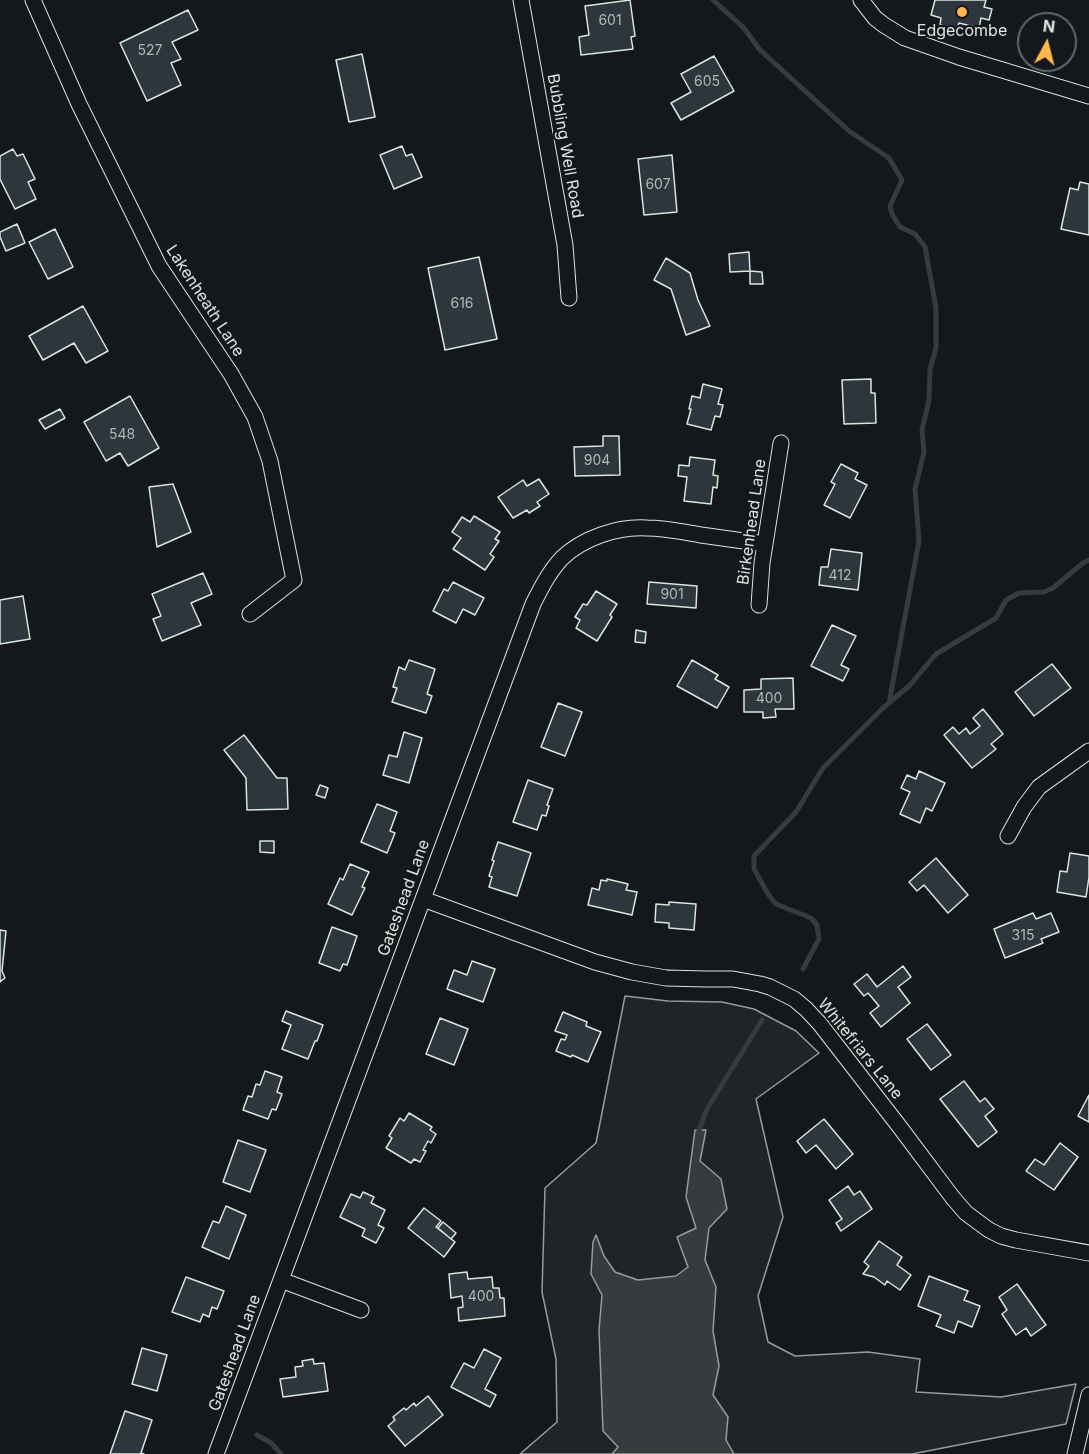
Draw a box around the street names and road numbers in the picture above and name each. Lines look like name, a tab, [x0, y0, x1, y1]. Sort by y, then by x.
street label: Bubbling Well Road	[543, 72, 587, 220]
street label: Lakenheath Lane	[162, 242, 248, 360]
street label: Birkenhead Lane	[734, 458, 770, 586]
street label: Gateshead Lane	[374, 837, 434, 959]
street label: Whitefriars Lane	[813, 995, 907, 1103]
street label: Gateshead Lane	[205, 1292, 265, 1414]

